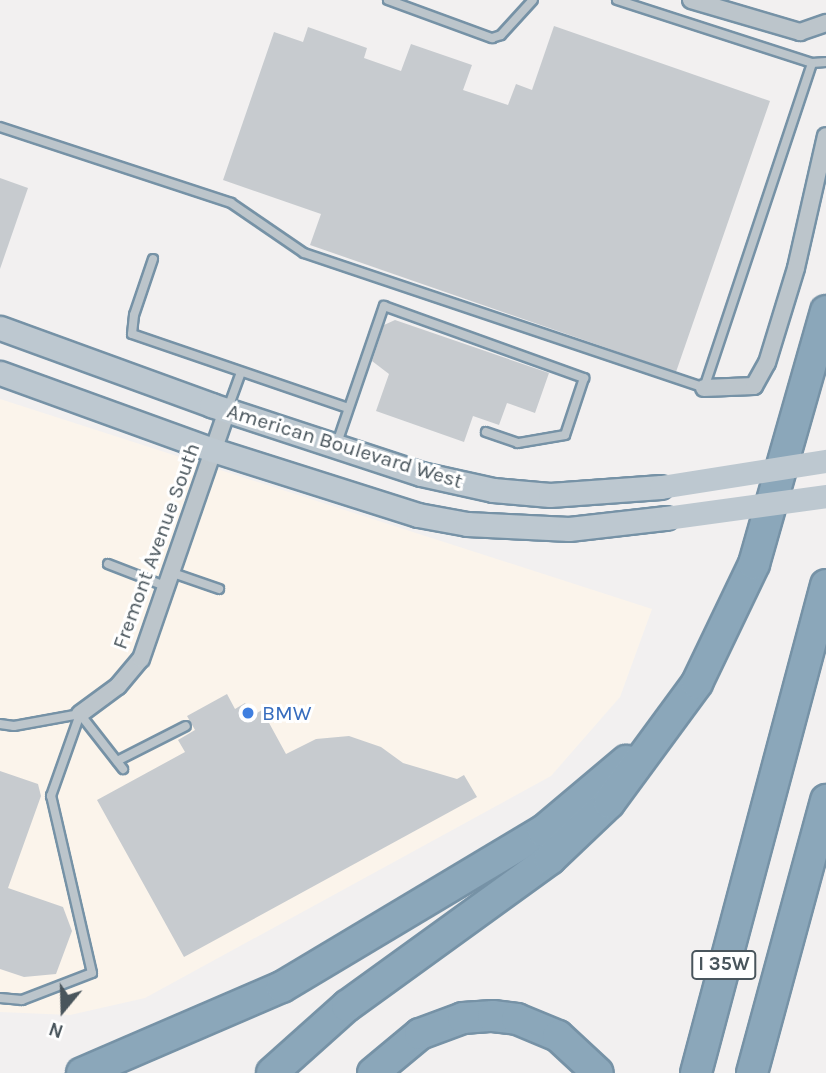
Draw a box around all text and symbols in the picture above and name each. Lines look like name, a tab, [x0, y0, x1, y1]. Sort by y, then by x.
street label: American Boulevard West	[224, 398, 466, 494]
street label: Fremont Avenue South	[107, 439, 205, 653]
place label: BMW	[262, 700, 312, 726]
marker: BMW	[240, 705, 256, 721]
road number: I 35W	[691, 950, 757, 981]
north arrow	[28, 975, 98, 1045]
text: N	[46, 1017, 66, 1042]

